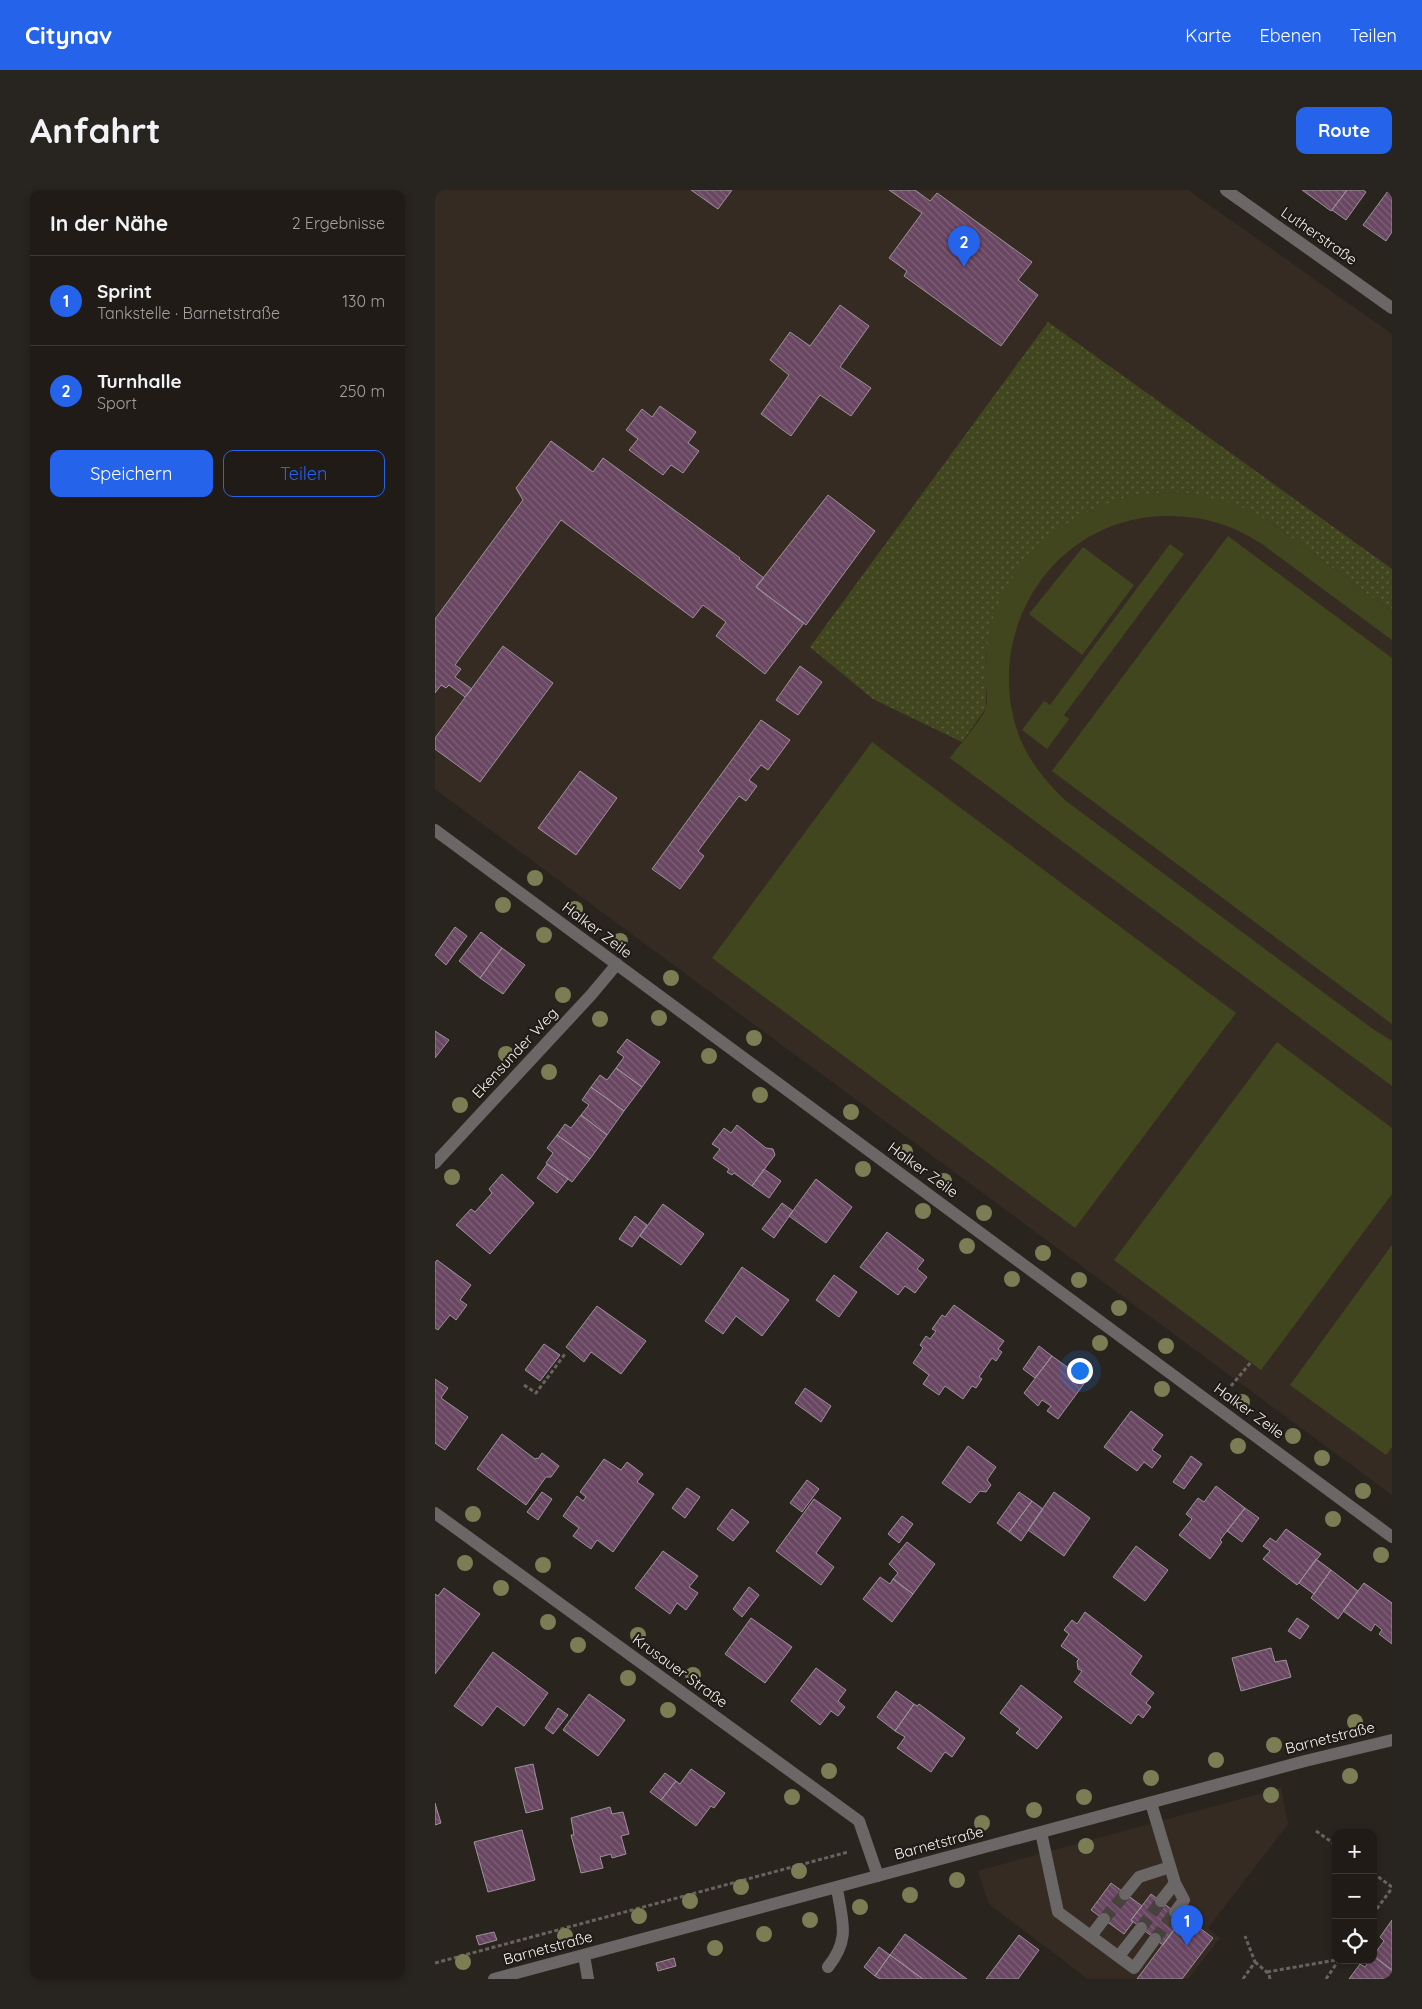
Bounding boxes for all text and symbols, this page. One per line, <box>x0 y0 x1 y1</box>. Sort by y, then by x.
text: Citynav <box>25 20 112 50</box>
text: Karte <box>1185 24 1231 47</box>
text: Ebenen <box>1259 24 1322 47</box>
text: Teilen <box>1350 24 1397 47</box>
button: Route <box>1296 107 1392 154</box>
text: Anfahrt <box>30 108 161 152</box>
street label: Lutherstraße <box>1277 202 1361 269</box>
text: In der Nähe <box>50 210 168 236</box>
text: 2 Ergebnisse <box>292 213 385 233</box>
pin: 2 <box>948 226 980 267</box>
text: Sprint <box>97 279 152 303</box>
text: 1 <box>63 291 69 311</box>
text: 130 m <box>342 291 385 311</box>
text: Tankstelle · Barnetstraße <box>97 303 280 323</box>
text: Turnhalle <box>97 369 182 393</box>
text: 2 <box>61 381 71 401</box>
text: 250 m <box>339 381 385 401</box>
text: Sport <box>97 393 137 413</box>
button: Speichern <box>50 450 213 497</box>
button: Teilen <box>223 450 385 497</box>
street label: Halker Zeile <box>559 897 636 962</box>
street label: Ekensunder Weg <box>468 1003 562 1102</box>
street label: Halker Zeile <box>884 1138 962 1202</box>
your location <box>1067 1358 1093 1384</box>
street label: Halker Zeile <box>1210 1379 1288 1443</box>
street label: Krusauer Straße <box>629 1630 732 1712</box>
street label: Barnetstraße <box>1283 1717 1377 1758</box>
street label: Barnetstraße <box>892 1821 986 1864</box>
map controls <box>1332 1829 1377 1964</box>
button: + <box>1332 1829 1377 1874</box>
button: − <box>1332 1874 1377 1919</box>
pin: 1 <box>1171 1905 1203 1946</box>
button: locate <box>1332 1919 1377 1964</box>
street label: Barnetstraße <box>501 1926 595 1969</box>

